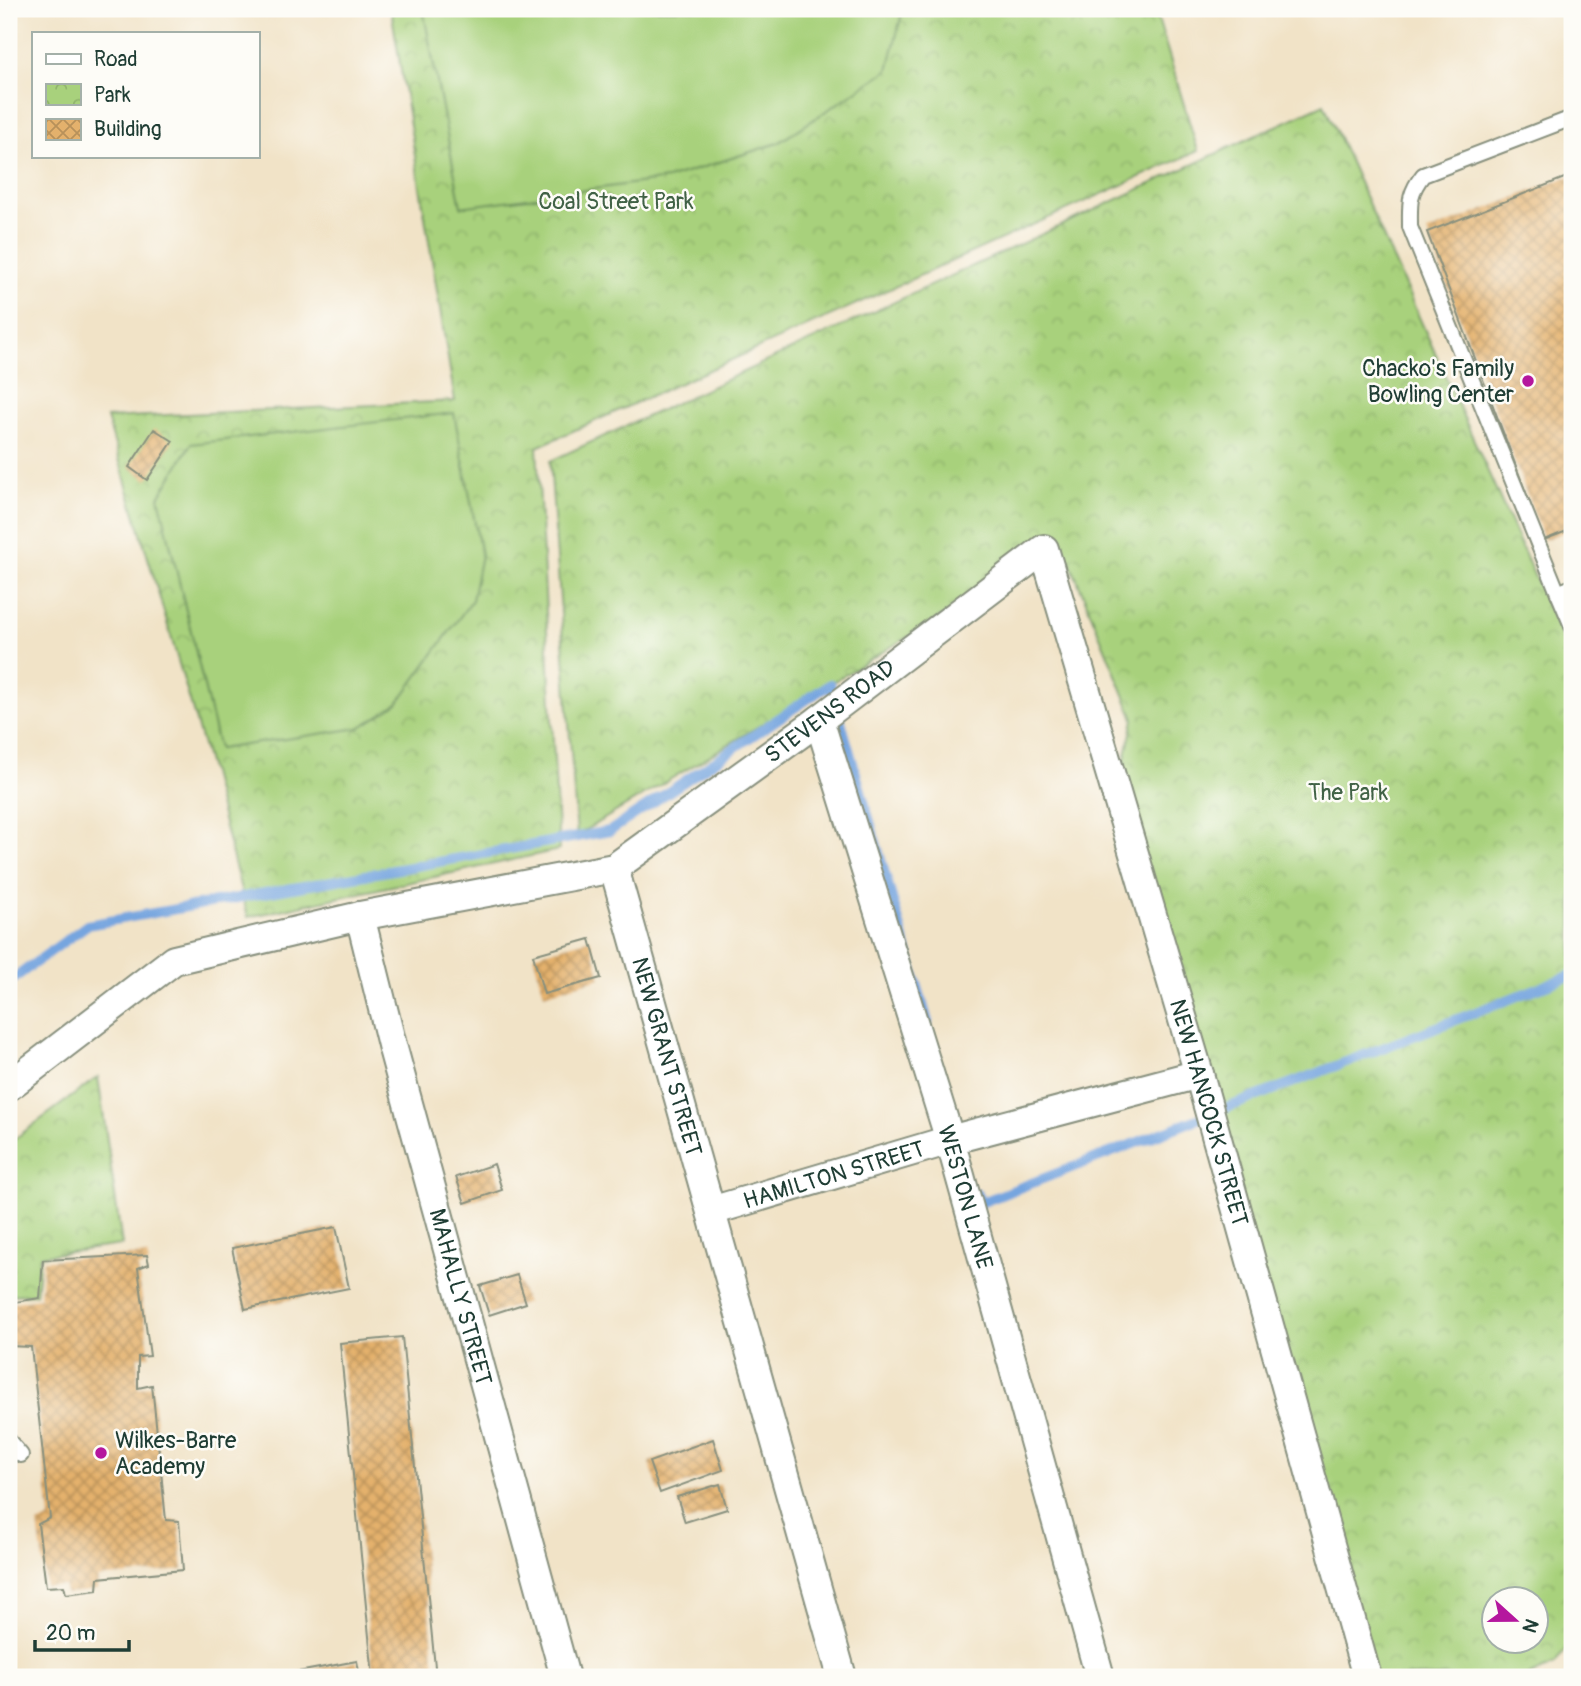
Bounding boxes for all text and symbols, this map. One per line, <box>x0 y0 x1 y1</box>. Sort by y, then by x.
legend <box>32 32 259 158</box>
text: Road <box>94 46 138 73</box>
text: Park <box>94 82 131 109</box>
text: Building <box>94 116 161 143</box>
park label: Coal Street Park <box>538 187 694 216</box>
place label: Chacko's Family Bowling Center <box>1362 354 1514 409</box>
marker: Chacko's Family Bowling Center <box>1520 373 1536 389</box>
street label: STEVENS ROAD <box>759 653 901 770</box>
park label: The Park <box>1308 778 1388 807</box>
street label: NEW GRANT STREET <box>625 954 709 1160</box>
street label: NEW HANCOCK STREET <box>1163 996 1255 1230</box>
street label: WESTON LANE <box>931 1121 999 1272</box>
street label: HAMILTON STREET <box>740 1134 928 1216</box>
street label: MAHALLY STREET <box>422 1206 498 1389</box>
place label: Wilkes-Barre Academy <box>115 1426 237 1481</box>
marker: Wilkes-Barre Academy <box>93 1445 109 1461</box>
north arrow <box>1480 1584 1550 1654</box>
scale bar <box>35 1609 130 1653</box>
text: N <box>1516 1615 1543 1636</box>
text: 20 m <box>46 1620 95 1647</box>

